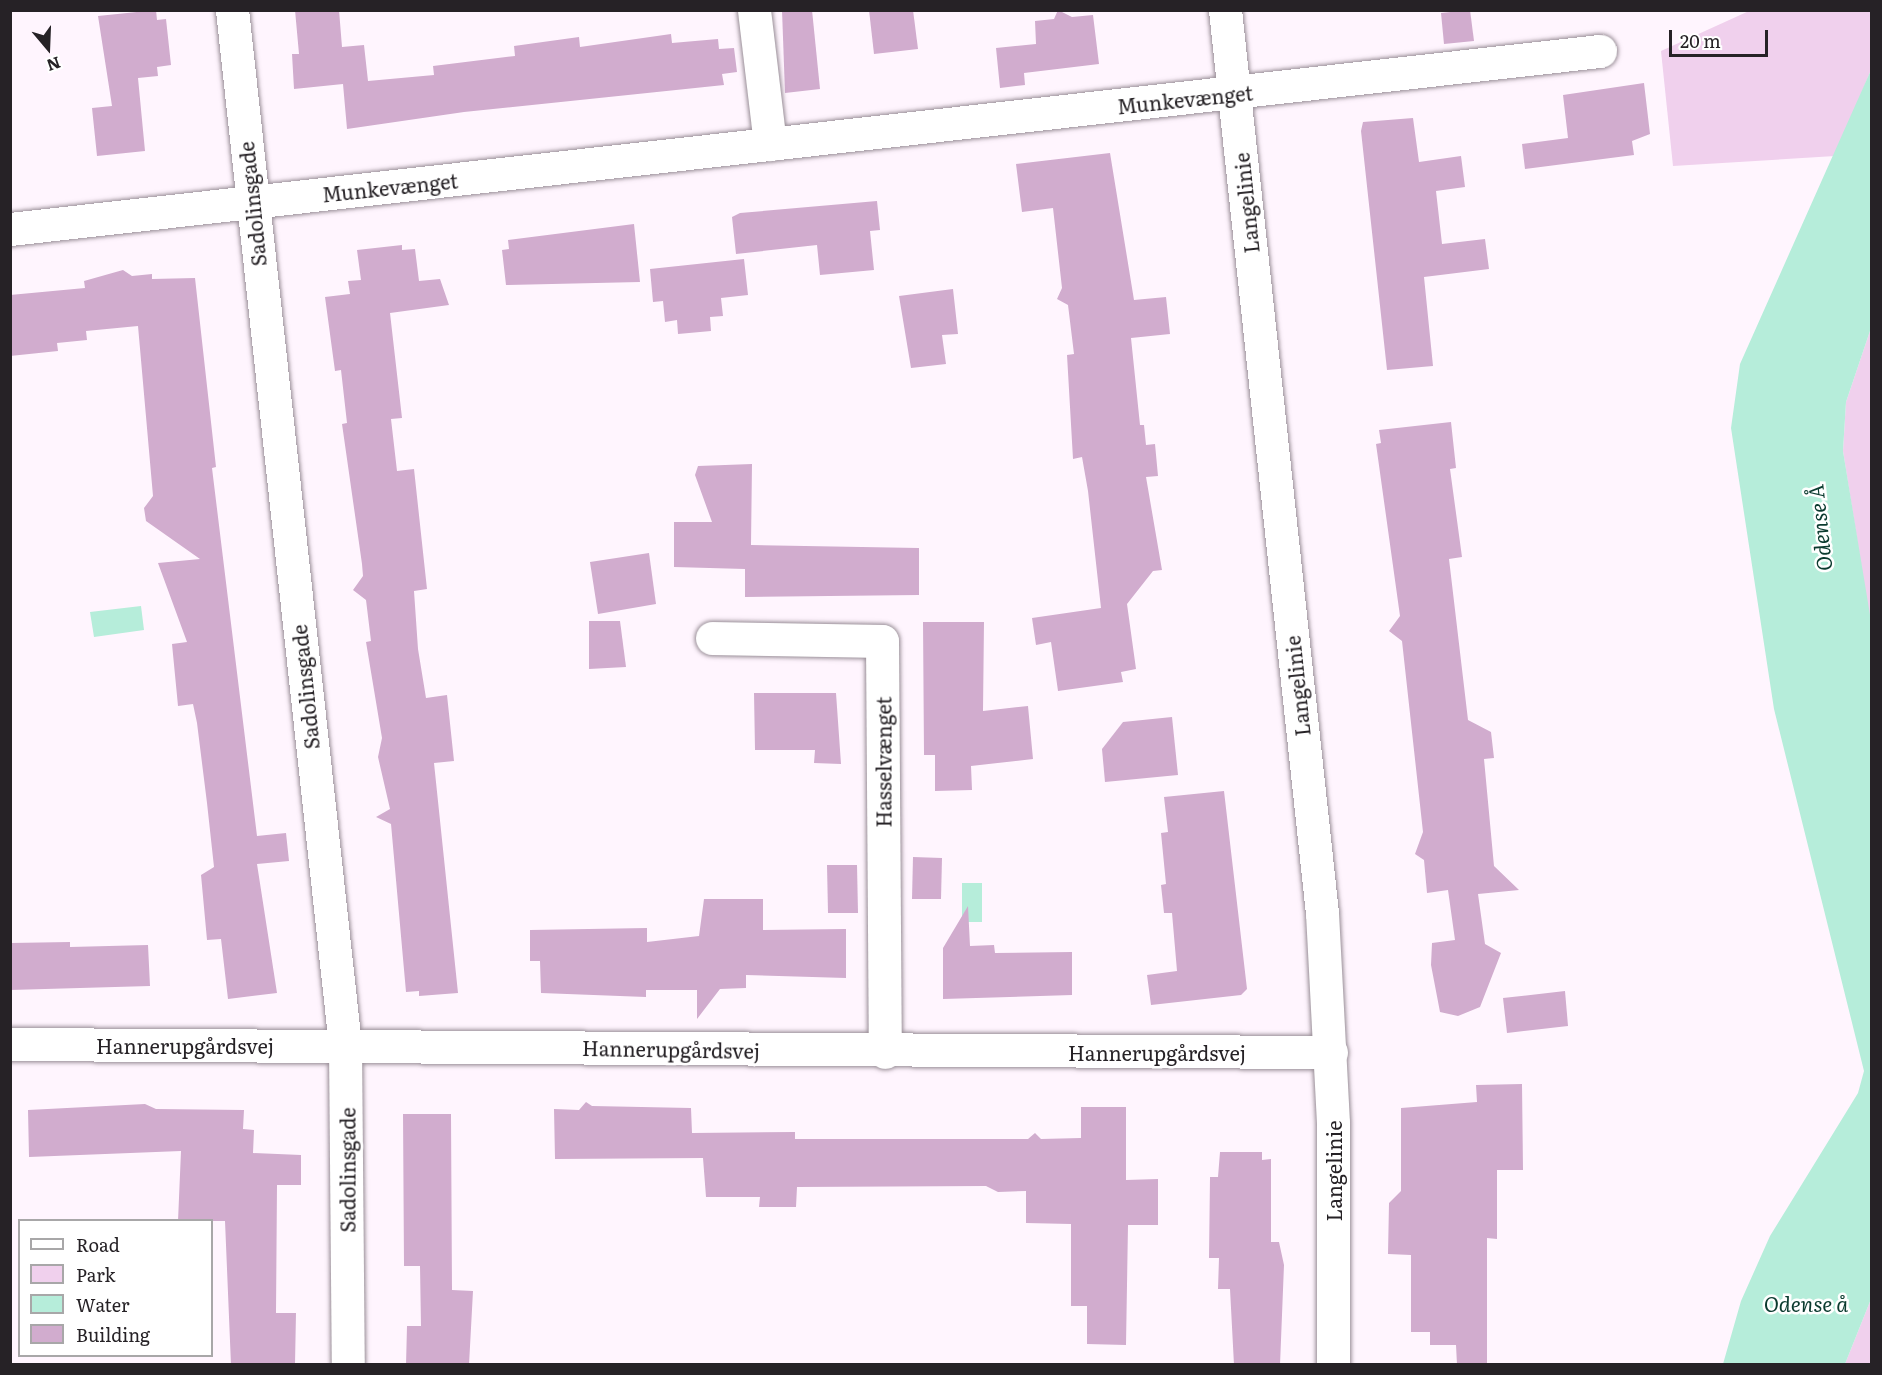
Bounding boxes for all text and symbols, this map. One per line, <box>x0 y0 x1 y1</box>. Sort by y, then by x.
north arrow <box>18 18 78 78</box>
scale bar <box>1672 18 1771 56</box>
text: 20 m <box>1680 27 1721 54</box>
text: N <box>44 51 64 79</box>
street label: Munkevænget <box>1116 80 1254 118</box>
street label: Sadolinsgade <box>234 140 270 268</box>
street label: Langelinie <box>1229 152 1263 254</box>
street label: Munkevænget <box>321 168 459 206</box>
water label: Odense Å <box>1802 483 1836 573</box>
street label: Sadolinsgade <box>287 623 323 751</box>
street label: Langelinie <box>1280 635 1314 737</box>
street label: Hasselvænget <box>871 696 895 828</box>
street label: Hannerupgårdsvej <box>96 1033 274 1057</box>
street label: Hannerupgårdsvej <box>582 1035 760 1063</box>
street label: Hannerupgårdsvej <box>1068 1040 1246 1064</box>
street label: Sadolinsgade <box>335 1107 359 1233</box>
street label: Langelinie <box>1321 1120 1345 1222</box>
legend <box>18 1219 213 1357</box>
text: Road <box>76 1231 120 1258</box>
text: Park <box>76 1261 115 1288</box>
water label: Odense å <box>1764 1290 1848 1316</box>
text: Water <box>76 1291 129 1318</box>
text: Building <box>76 1321 150 1348</box>

